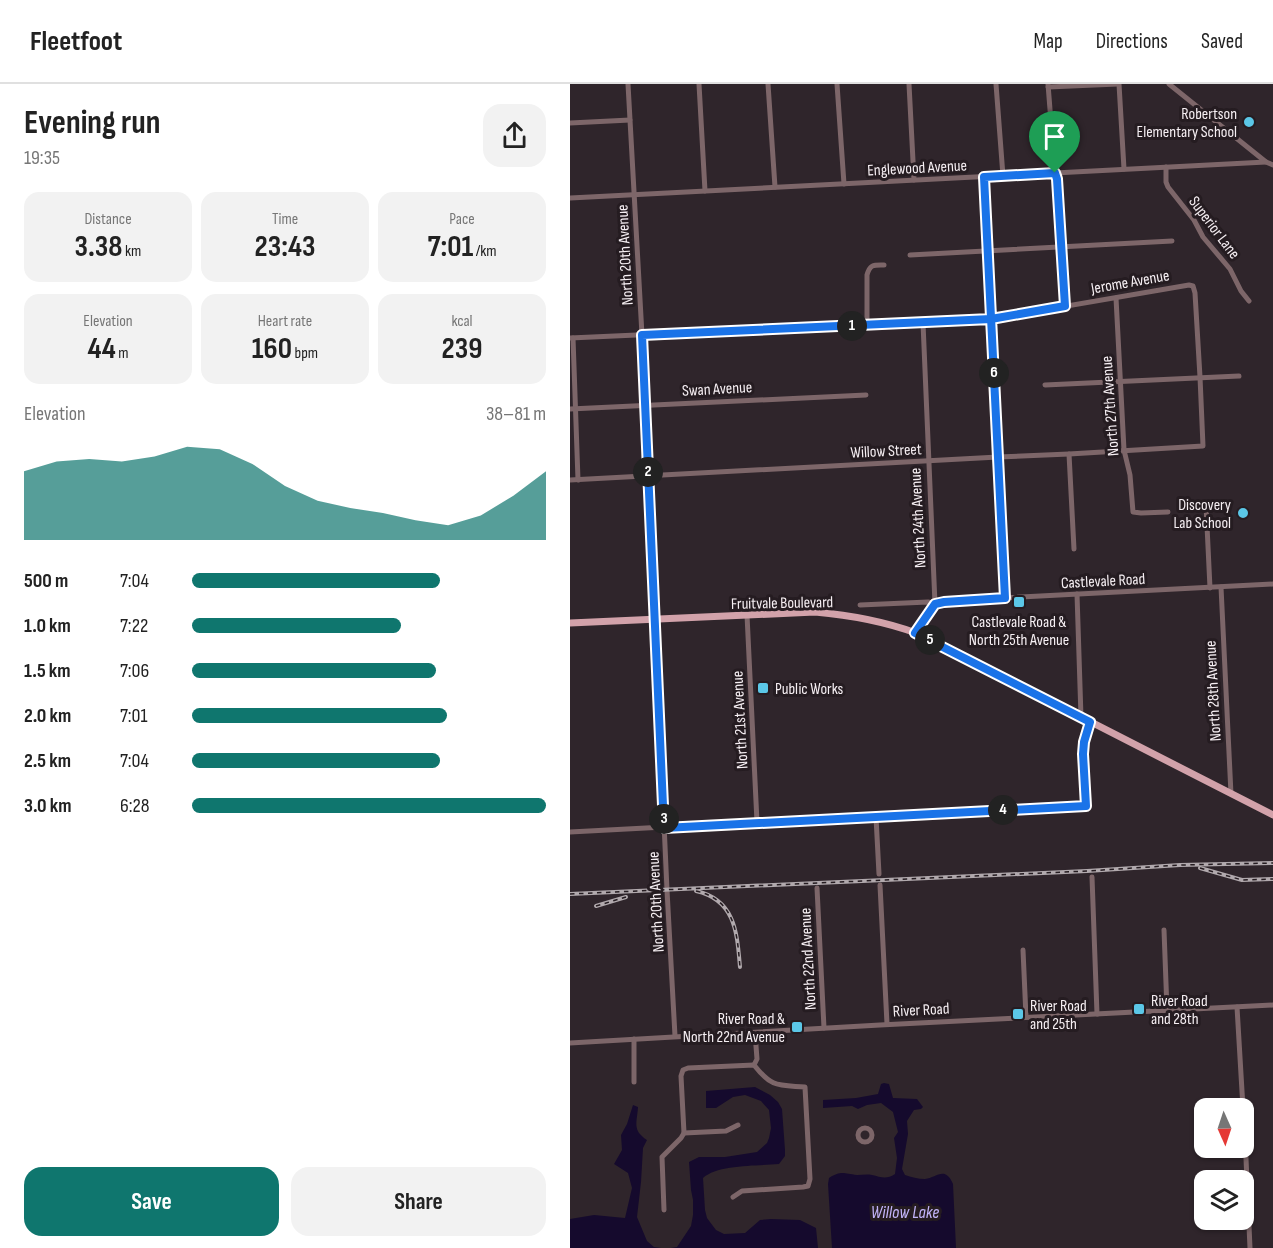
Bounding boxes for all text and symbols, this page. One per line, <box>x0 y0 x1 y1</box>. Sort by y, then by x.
text: Fleetfoot <box>30 25 122 58</box>
text: Map <box>1033 29 1063 54</box>
text: Directions <box>1096 29 1168 54</box>
text: Saved <box>1201 29 1243 54</box>
text: Evening run <box>24 103 160 143</box>
button: share <box>483 104 546 167</box>
place label: Robertson Elementary School <box>1137 105 1237 142</box>
pin <box>1029 111 1080 173</box>
marker: Robertson Elementary School <box>1242 115 1256 129</box>
icon: arrive <box>1038 120 1071 153</box>
text: 19:35 <box>24 146 60 170</box>
street label: Englewood Avenue <box>867 156 967 181</box>
street label: Superior Lane <box>1184 193 1243 263</box>
street label: North 20th Avenue <box>613 204 638 306</box>
text: Distance <box>84 210 132 229</box>
text: Time <box>272 210 298 229</box>
text: Pace <box>449 210 475 229</box>
text: 3.38 <box>75 229 122 265</box>
text: 23:43 <box>255 229 315 265</box>
text: 7:01 <box>427 229 473 265</box>
text: km <box>122 242 141 261</box>
text: /km <box>473 242 497 261</box>
street label: Jerome Avenue <box>1089 266 1171 299</box>
pin: 1 <box>837 311 867 341</box>
text: Elevation <box>83 312 133 331</box>
text: Heart rate <box>258 312 312 331</box>
text: kcal <box>451 312 473 331</box>
text: 1 <box>849 316 855 335</box>
text: 44 <box>88 331 116 367</box>
text: 160 <box>252 331 292 367</box>
text: 239 <box>442 331 482 367</box>
text: m <box>116 344 128 363</box>
text: bpm <box>292 344 318 363</box>
street label: North 27th Avenue <box>1098 355 1123 457</box>
pin: 6 <box>979 358 1009 388</box>
text: 6 <box>990 363 998 382</box>
street label: Swan Avenue <box>681 378 753 401</box>
text: Elevation <box>24 402 86 426</box>
text: 38–81 m <box>486 402 546 426</box>
street label: Willow Street <box>850 440 922 463</box>
pin: 2 <box>633 457 663 487</box>
text: 2 <box>644 462 652 481</box>
street label: North 24th Avenue <box>906 467 931 569</box>
place label: Discovery Lab School <box>1173 496 1231 533</box>
marker: Discovery Lab School <box>1236 506 1250 520</box>
text: 500 m <box>24 569 68 593</box>
text: 7:04 <box>120 569 149 593</box>
street label: Castlevale Road <box>1060 570 1146 593</box>
street label: Fruitvale Boulevard <box>731 593 833 614</box>
marker: Castlevale Road & North 25th Avenue <box>1012 595 1026 609</box>
place label: Castlevale Road & North 25th Avenue <box>969 613 1069 650</box>
text: 1.0 km <box>24 614 71 638</box>
text: 7:22 <box>120 614 148 638</box>
pin: 5 <box>915 625 945 655</box>
text: 5 <box>926 630 934 649</box>
street label: North 28th Avenue <box>1201 640 1226 742</box>
text: 1.5 km <box>24 659 70 683</box>
text: 7:06 <box>120 659 149 683</box>
street label: North 21st Avenue <box>728 670 753 770</box>
place label: Public Works <box>775 680 844 699</box>
marker: Public Works <box>756 681 770 695</box>
text: 2.0 km <box>24 704 71 728</box>
text: 7:01 <box>120 704 148 728</box>
text: 2.5 km <box>24 749 71 773</box>
text: 7:04 <box>120 749 149 773</box>
text: 3.0 km <box>24 794 71 818</box>
text: 6:28 <box>120 794 150 818</box>
pin: 4 <box>988 795 1018 825</box>
text: 4 <box>999 800 1007 819</box>
pin: 3 <box>649 804 679 834</box>
text: 3 <box>660 809 668 828</box>
street label: North 20th Avenue <box>644 851 669 953</box>
street label: North 22nd Avenue <box>796 907 821 1010</box>
place label: River Road and 28th <box>1151 992 1208 1029</box>
place label: River Road and 25th <box>1030 997 1087 1034</box>
street label: River Road <box>892 1000 950 1021</box>
marker: River Road and 28th <box>1132 1002 1146 1016</box>
marker: River Road and 25th <box>1011 1007 1025 1021</box>
place label: River Road & North 22nd Avenue <box>683 1010 785 1047</box>
marker: River Road & North 22nd Avenue <box>790 1020 804 1034</box>
north arrow <box>1194 1098 1254 1158</box>
map controls <box>1194 1098 1254 1230</box>
button: Save <box>24 1167 279 1236</box>
button: Share <box>291 1167 546 1236</box>
button: layers <box>1194 1170 1254 1230</box>
water label: Willow Lake <box>871 1202 939 1223</box>

